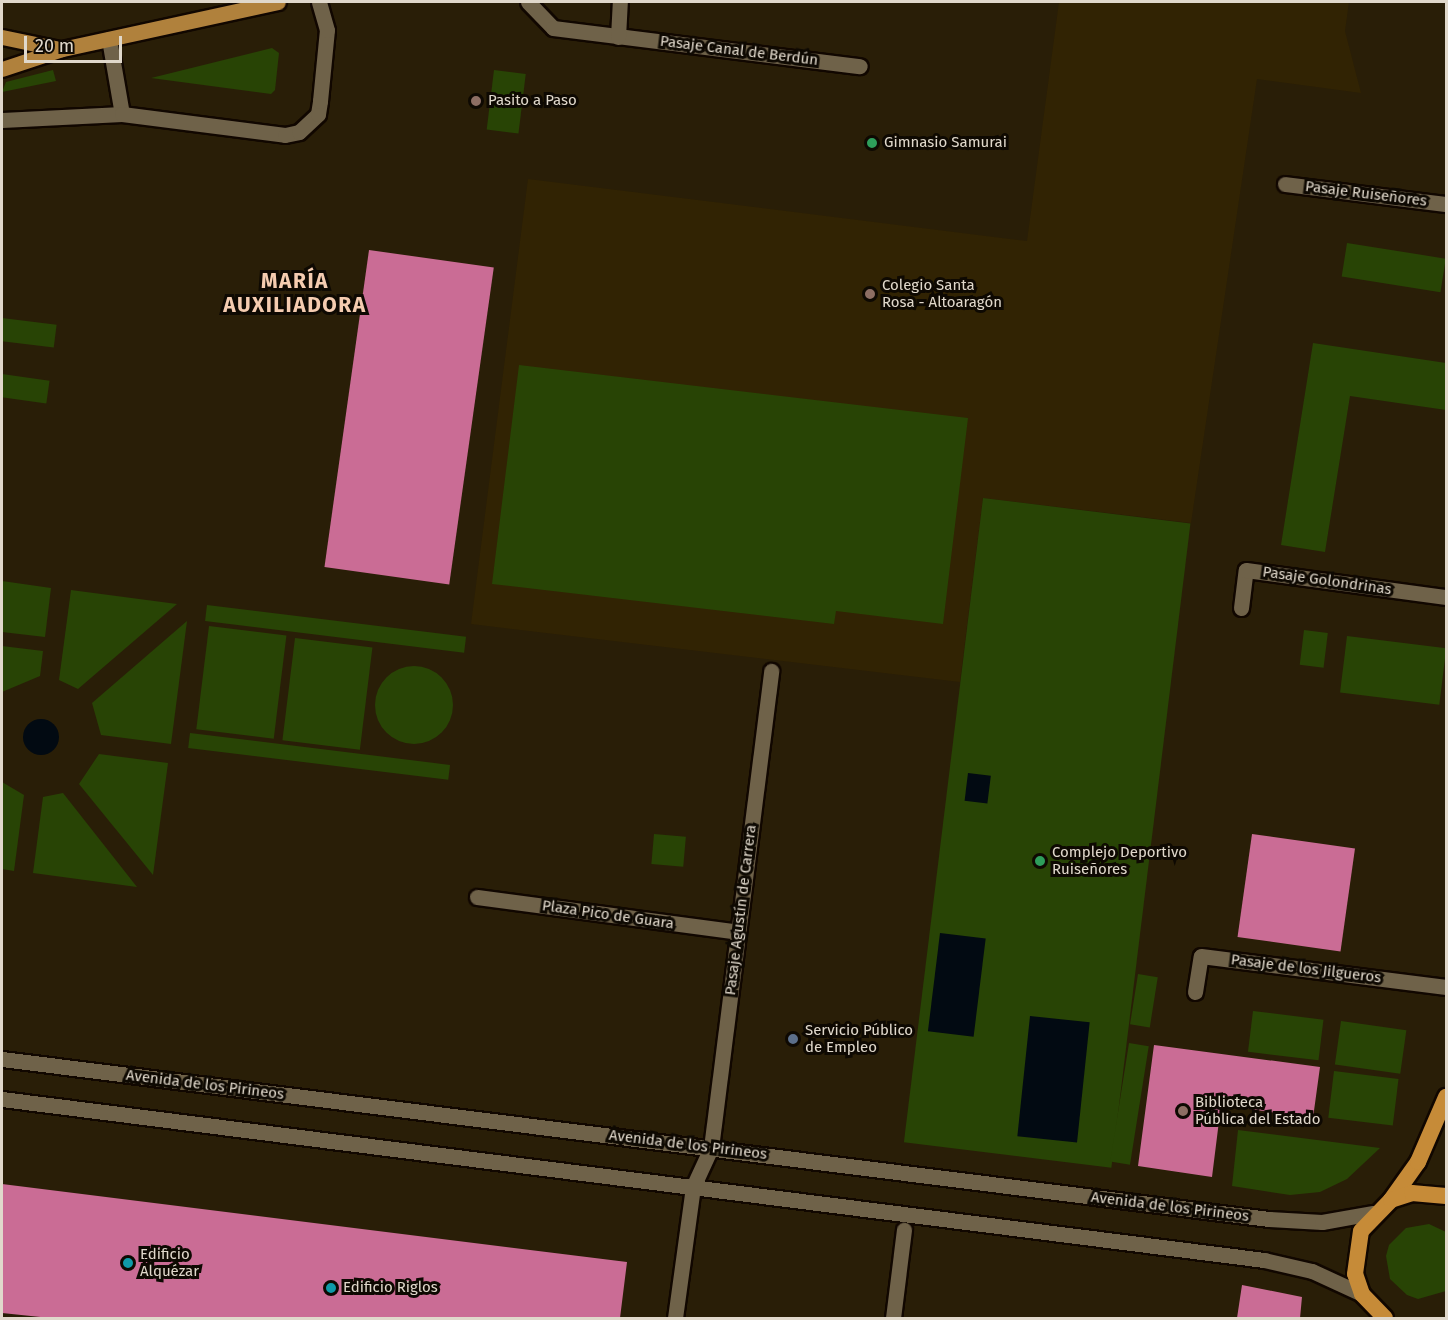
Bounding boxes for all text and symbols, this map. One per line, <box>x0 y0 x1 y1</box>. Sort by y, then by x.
scale bar <box>27 24 124 62</box>
street label: Pasaje Canal de Berdún <box>659 32 819 70</box>
text: 20 m <box>35 35 74 57</box>
place label: Pasito a Paso <box>488 92 577 110</box>
marker: Pasito a Paso <box>469 94 483 108</box>
place label: Gimnasio Samurai <box>884 134 1007 152</box>
marker: Gimnasio Samurai <box>865 136 879 150</box>
street label: Pasaje Ruiseñores <box>1304 178 1428 210</box>
district label: MARÍA AUXILIADORA <box>223 268 367 318</box>
place label: Colegio Santa Rosa - Altoaragón <box>882 276 1002 311</box>
marker: Colegio Santa Rosa - Altoaragón <box>863 287 877 301</box>
street label: Pasaje Golondrinas <box>1261 563 1393 599</box>
street label: Pasaje Agustín de Carrera <box>722 824 760 996</box>
place label: Complejo Deportivo Ruiseñores <box>1052 843 1187 878</box>
marker: Complejo Deportivo Ruiseñores <box>1033 854 1047 868</box>
street label: Plaza Pico de Guara <box>541 897 675 933</box>
street label: Pasaje de los Jilgueros <box>1230 951 1382 987</box>
place label: Servicio Público de Empleo <box>805 1021 913 1056</box>
marker: Servicio Público de Empleo <box>786 1032 800 1046</box>
street label: Avenida de los Pirineos <box>125 1066 285 1104</box>
place label: Biblioteca Pública del Estado <box>1195 1093 1320 1128</box>
marker: Biblioteca Pública del Estado <box>1176 1104 1190 1118</box>
street label: Avenida de los Pirineos <box>608 1126 768 1164</box>
street label: Avenida de los Pirineos <box>1090 1188 1250 1226</box>
place label: Edificio Alquézar <box>140 1245 199 1280</box>
marker: Edificio Alquézar <box>121 1256 135 1270</box>
place label: Edificio Riglos <box>343 1279 438 1297</box>
marker: Edificio Riglos <box>324 1281 338 1295</box>

